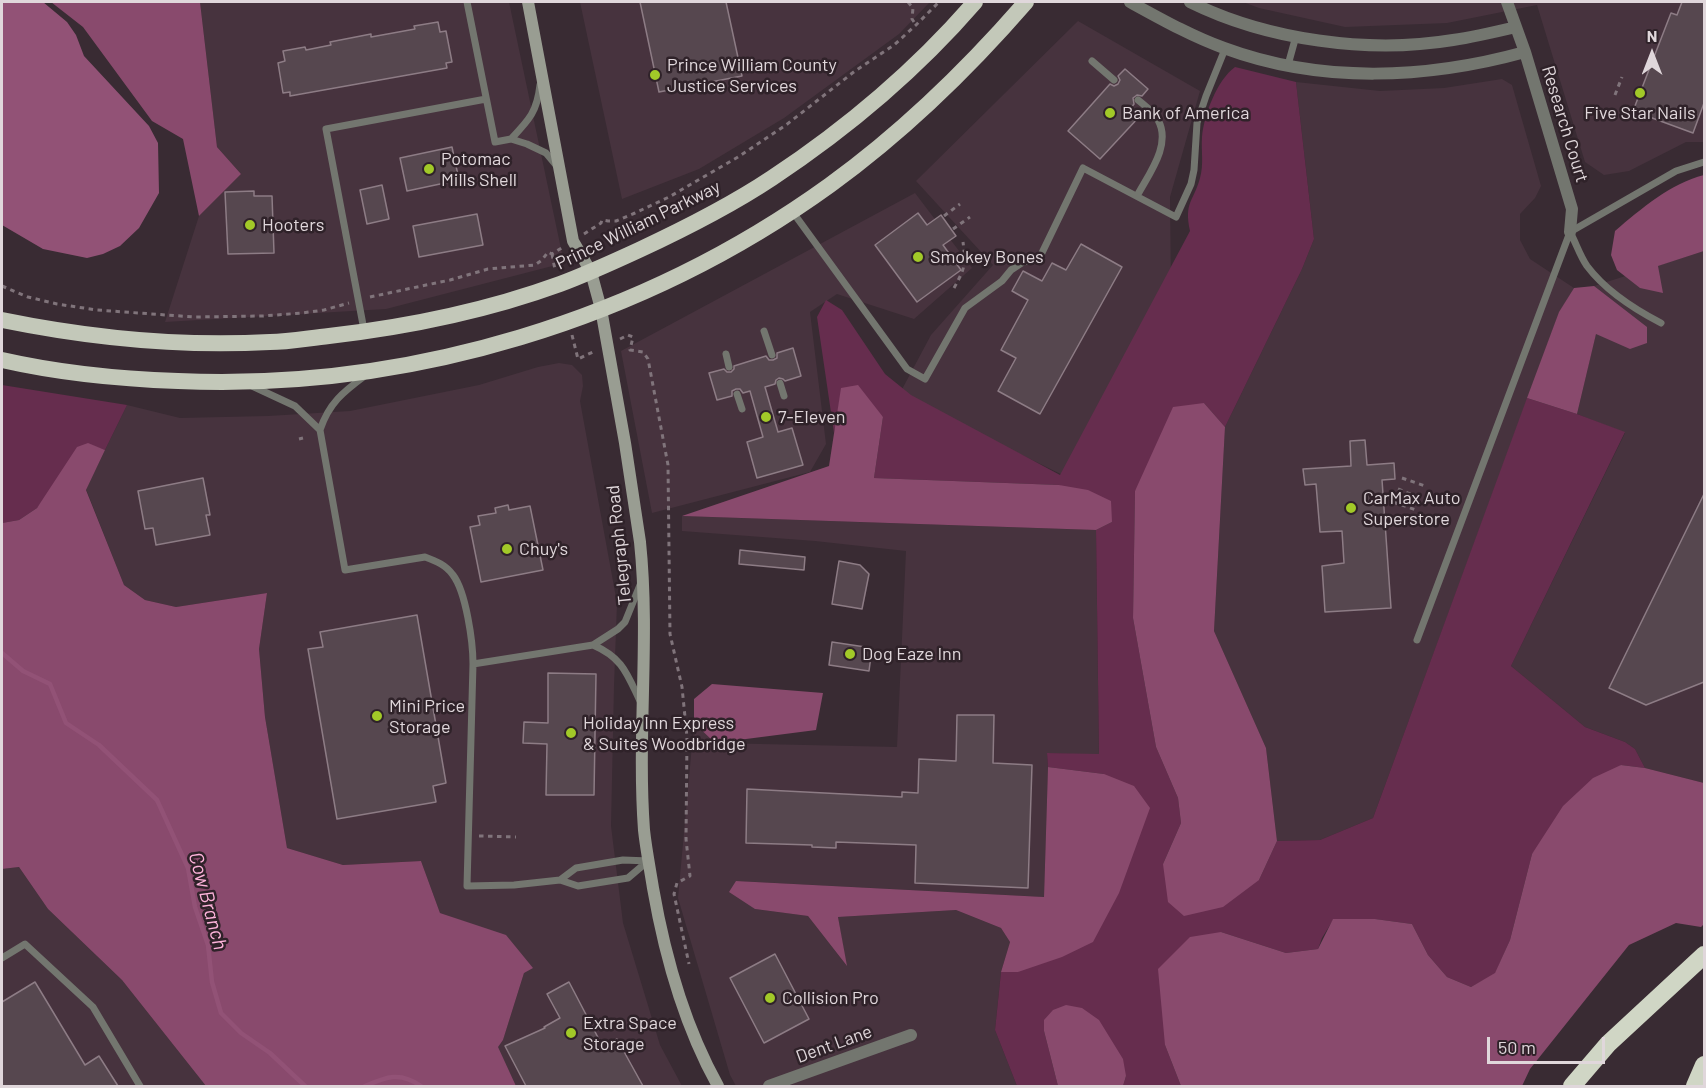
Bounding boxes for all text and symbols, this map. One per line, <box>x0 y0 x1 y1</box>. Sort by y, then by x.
north arrow <box>1622 24 1682 84</box>
text: N <box>1647 26 1657 45</box>
place label: Prince William County Justice Services <box>667 54 837 97</box>
street label: Research Court <box>1537 63 1593 185</box>
marker: Prince William County Justice Services <box>648 68 662 82</box>
marker: Five Star Nails <box>1633 86 1647 100</box>
place label: Bank of America <box>1122 102 1249 124</box>
place label: Five Star Nails <box>1584 102 1696 124</box>
marker: Bank of America <box>1103 106 1117 120</box>
place label: Potomac Mills Shell <box>441 148 517 190</box>
marker: Potomac Mills Shell <box>422 162 436 176</box>
street label: Prince William Parkway <box>552 176 724 274</box>
place label: Hooters <box>262 214 324 236</box>
marker: Hooters <box>243 218 257 232</box>
place label: Smokey Bones <box>930 246 1044 268</box>
marker: Smokey Bones <box>911 250 925 264</box>
place label: 7-Eleven <box>778 406 846 428</box>
marker: 7-Eleven <box>759 410 773 424</box>
street label: Telegraph Road <box>602 484 636 606</box>
place label: CarMax Auto Superstore <box>1363 487 1460 530</box>
marker: CarMax Auto Superstore <box>1344 501 1358 515</box>
place label: Chuy's <box>519 538 568 560</box>
marker: Chuy's <box>500 542 514 556</box>
place label: Dog Eaze Inn <box>862 643 962 665</box>
marker: Dog Eaze Inn <box>843 647 857 661</box>
place label: Mini Price Storage <box>389 695 465 738</box>
marker: Mini Price Storage <box>370 709 384 723</box>
place label: Holiday Inn Express & Suites Woodbridge <box>583 712 746 754</box>
marker: Holiday Inn Express & Suites Woodbridge <box>564 726 578 740</box>
water label: Cow Branch <box>183 849 233 953</box>
place label: Collision Pro <box>782 987 879 1009</box>
marker: Collision Pro <box>763 991 777 1005</box>
place label: Extra Space Storage <box>583 1012 677 1054</box>
street label: Dent Lane <box>793 1020 875 1068</box>
scale bar <box>1490 1025 1608 1063</box>
marker: Extra Space Storage <box>564 1026 578 1040</box>
text: 50 m <box>1498 1036 1536 1058</box>

